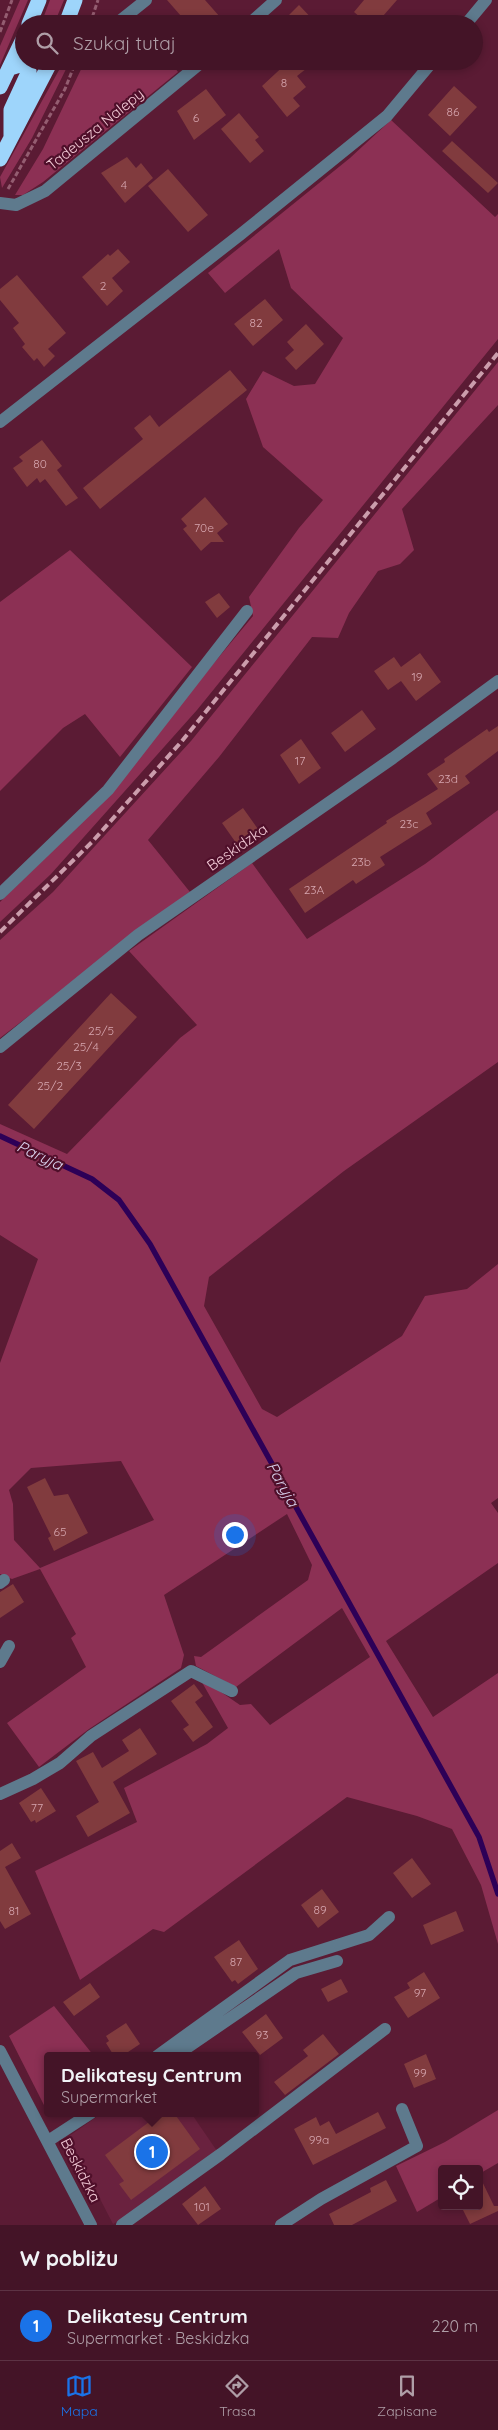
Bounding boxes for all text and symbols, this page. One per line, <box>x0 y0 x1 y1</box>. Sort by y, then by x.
search box <box>15 15 483 70</box>
icon: search <box>33 29 61 57</box>
text: Szukaj tutaj <box>73 31 176 55</box>
house number: 8 <box>281 75 287 90</box>
street label: Tadeusza Nalepy <box>43 84 147 174</box>
house number: 86 <box>447 104 460 119</box>
house number: 6 <box>193 110 200 125</box>
house number: 4 <box>121 177 127 192</box>
house number: 2 <box>100 278 107 293</box>
house number: 82 <box>249 315 263 330</box>
house number: 80 <box>33 456 47 471</box>
house number: 70e <box>194 520 214 535</box>
house number: 19 <box>411 669 423 684</box>
house number: 17 <box>295 753 305 768</box>
house number: 23d <box>438 771 458 786</box>
house number: 23c <box>399 816 419 831</box>
street label: Beskidzka <box>203 819 271 875</box>
house number: 23b <box>351 854 371 869</box>
house number: 23A <box>304 882 325 897</box>
house number: 25/5 <box>88 1023 114 1038</box>
house number: 25/4 <box>73 1039 99 1054</box>
house number: 25/3 <box>56 1058 82 1073</box>
house number: 25/2 <box>37 1078 63 1093</box>
water label: Paryja <box>14 1136 67 1175</box>
water label: Paryja <box>263 1458 304 1511</box>
your location <box>222 1522 248 1548</box>
house number: 65 <box>54 1524 67 1539</box>
house number: 77 <box>31 1800 43 1815</box>
house number: 89 <box>313 1902 327 1917</box>
house number: 81 <box>9 1903 19 1918</box>
house number: 87 <box>230 1954 242 1969</box>
house number: 97 <box>414 1985 426 2000</box>
house number: 93 <box>256 2027 268 2042</box>
popup <box>44 2052 259 2117</box>
text: Delikatesy Centrum <box>61 2063 242 2087</box>
house number: 99 <box>413 2065 427 2080</box>
text: Supermarket <box>61 2087 157 2107</box>
house number: 99a <box>309 2132 329 2147</box>
pin: 1 <box>136 2133 168 2171</box>
street label: Beskidzka <box>57 2135 105 2205</box>
map controls <box>438 2165 483 2210</box>
button: locate <box>438 2165 483 2210</box>
house number: 101 <box>194 2199 210 2214</box>
text: W pobliżu <box>20 2245 118 2271</box>
text: Delikatesy Centrum <box>67 2304 248 2328</box>
text: 1 <box>33 2316 39 2336</box>
text: 220 m <box>432 2316 478 2336</box>
text: Supermarket · Beskidzka <box>67 2328 249 2348</box>
tab: Mapa <box>61 2372 98 2420</box>
tab: Trasa <box>219 2372 256 2420</box>
tab: Zapisane <box>377 2372 437 2420</box>

